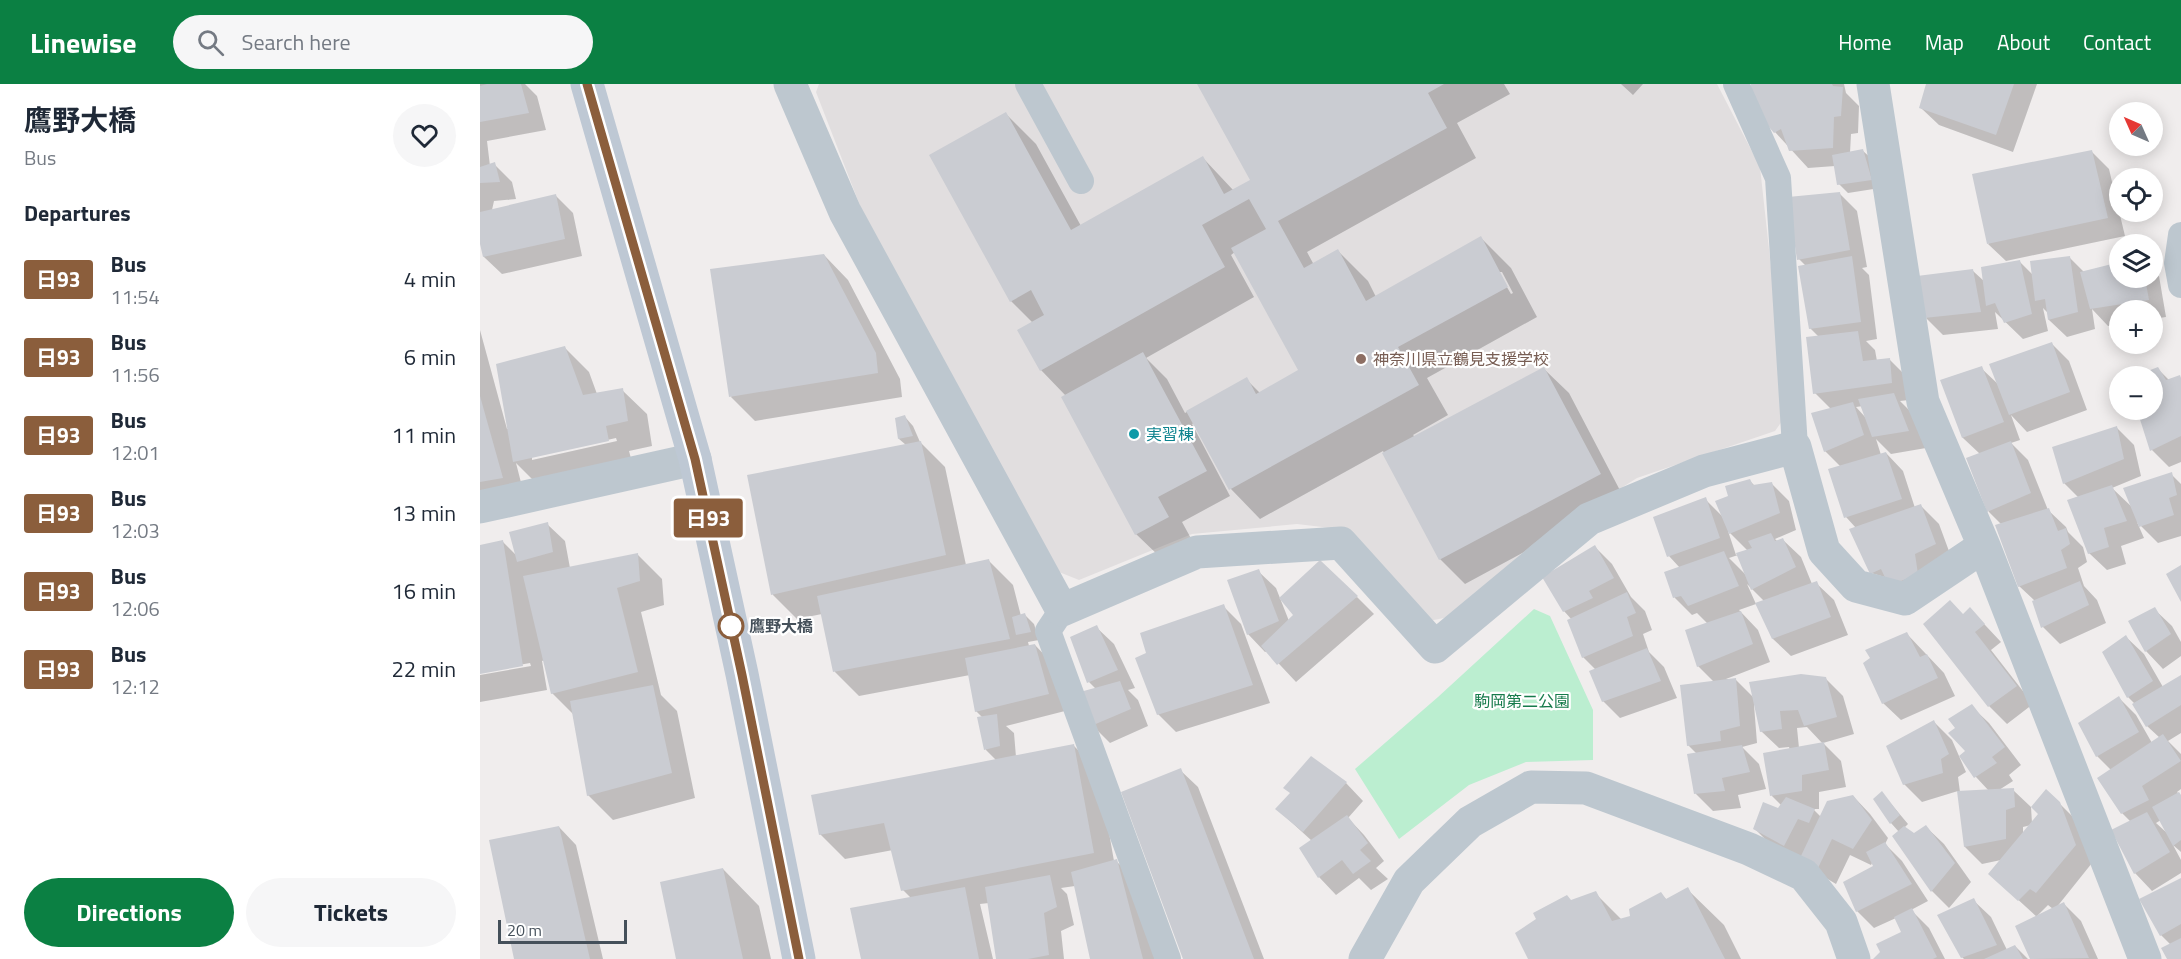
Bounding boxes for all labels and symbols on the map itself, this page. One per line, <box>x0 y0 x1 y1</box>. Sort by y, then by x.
north arrow <box>2109 102 2163 156</box>
place label: 神奈川県立鶴見支援学校 <box>1373 347 1549 371</box>
marker: 神奈川県立鶴見支援学校 <box>1354 352 1368 366</box>
place label: 実習棟 <box>1146 422 1194 446</box>
marker: 実習棟 <box>1127 427 1141 441</box>
line badge: 日93 <box>674 498 742 538</box>
marker: 鷹野大橋 <box>718 613 744 639</box>
place label: 鷹野大橋 <box>749 614 813 638</box>
park label: 駒岡第二公園 <box>1474 689 1570 713</box>
scale bar <box>498 917 627 944</box>

